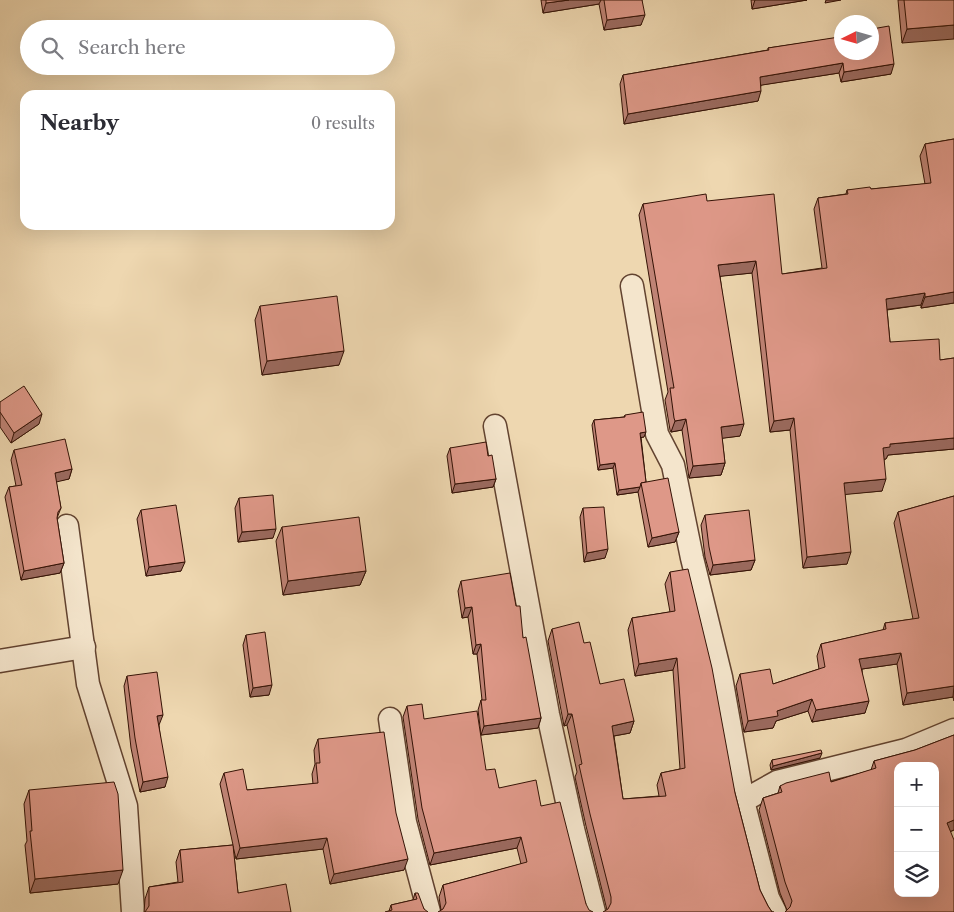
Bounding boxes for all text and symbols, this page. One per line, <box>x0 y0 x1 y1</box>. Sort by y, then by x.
north arrow <box>834 15 879 60</box>
search box <box>20 20 395 75</box>
icon: search <box>38 34 66 62</box>
text: Search here <box>78 36 186 59</box>
text: Nearby <box>40 110 119 135</box>
text: 0 results <box>311 113 375 133</box>
map controls <box>894 762 939 897</box>
button: + <box>894 762 939 807</box>
button: − <box>894 807 939 852</box>
button: layers <box>894 852 939 897</box>

